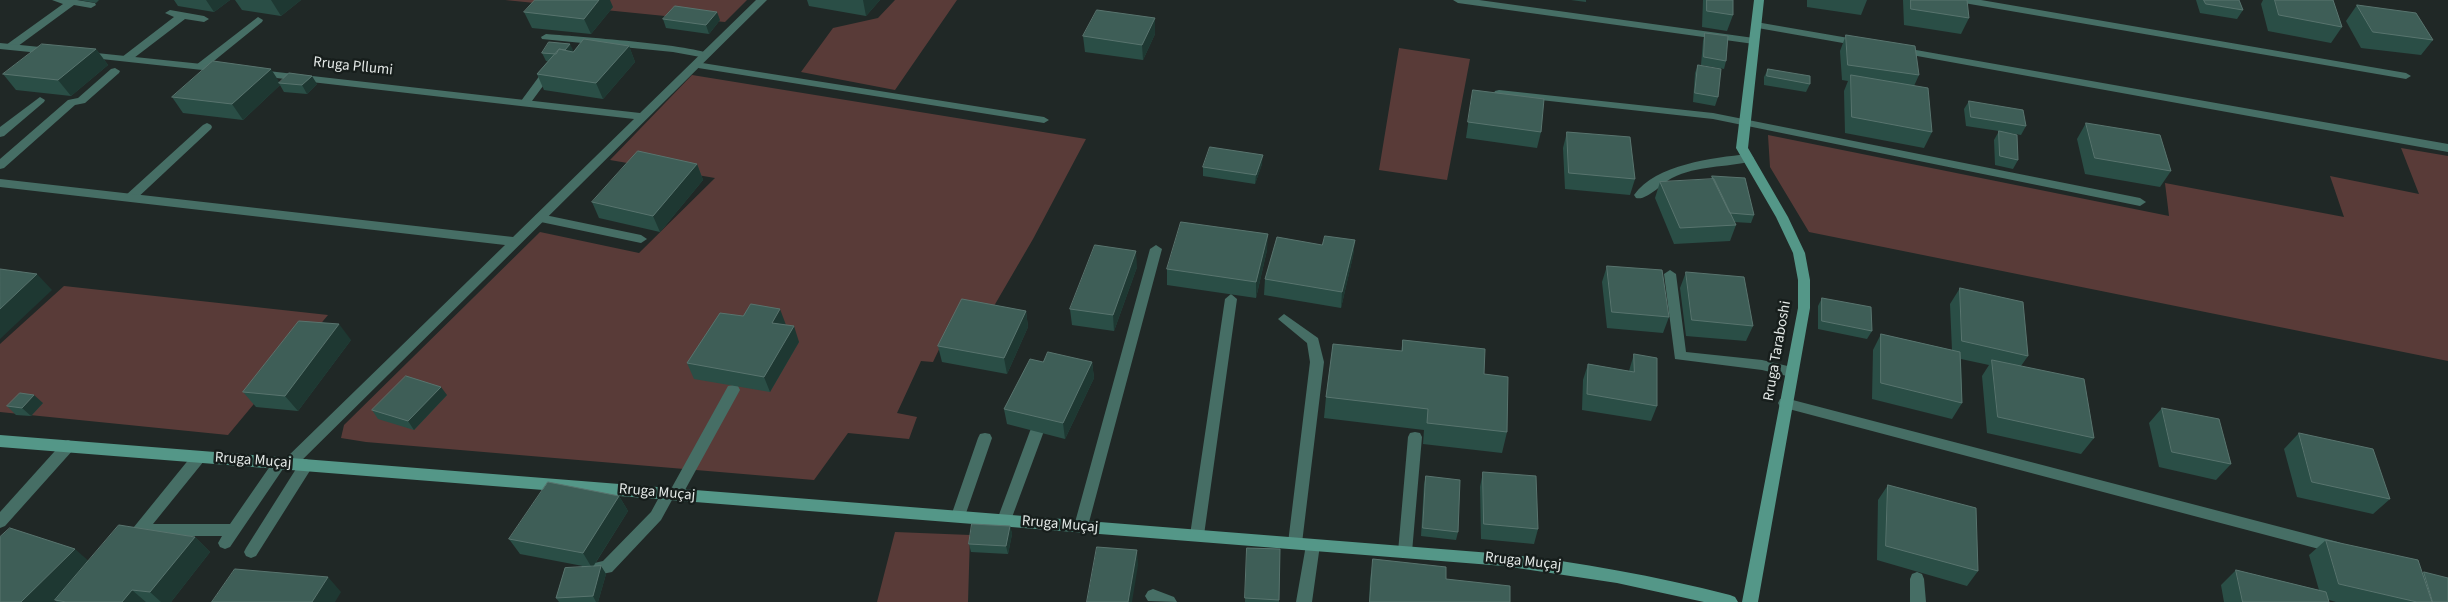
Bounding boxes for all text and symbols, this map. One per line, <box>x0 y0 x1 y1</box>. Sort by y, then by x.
street label: Rruga Pllumi <box>312 54 394 80</box>
street label: Rruga Taraboshi <box>1760 300 1796 402</box>
street label: Rruga Muçaj <box>214 449 292 473</box>
street label: Rruga Muçaj <box>618 481 696 505</box>
street label: Rruga Muçaj <box>1021 513 1099 537</box>
street label: Rruga Muçaj <box>1484 549 1562 575</box>

